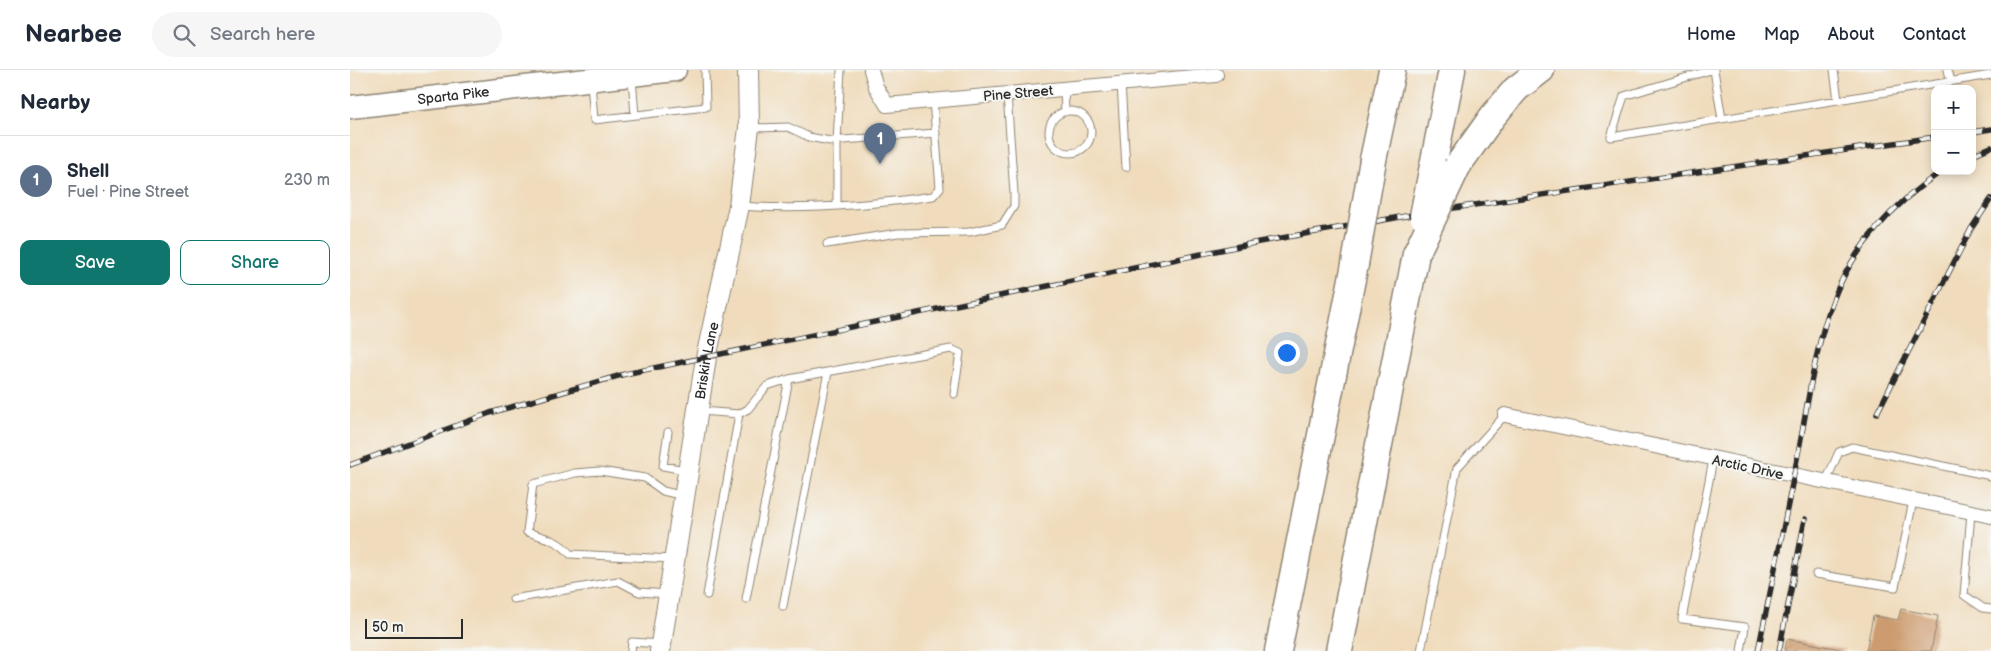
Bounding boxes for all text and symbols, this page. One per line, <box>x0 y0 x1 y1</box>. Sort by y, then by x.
search box <box>152 12 502 57</box>
text: Nearbee <box>25 20 122 49</box>
icon: search <box>170 21 198 49</box>
text: Search here <box>210 23 315 46</box>
text: Home <box>1687 24 1736 45</box>
text: Map <box>1764 24 1800 45</box>
text: About <box>1828 24 1875 45</box>
text: Contact <box>1903 24 1966 45</box>
street label: Pine Street <box>982 82 1054 105</box>
street label: Sparta Pike <box>416 83 490 108</box>
map controls <box>1931 85 1976 175</box>
button: + <box>1931 85 1976 130</box>
text: Nearby <box>20 90 90 115</box>
pin: 1 <box>864 123 896 164</box>
button: − <box>1931 130 1976 175</box>
text: Shell <box>67 160 109 183</box>
text: 1 <box>33 171 39 190</box>
text: 230 m <box>284 171 330 190</box>
text: Fuel · Pine Street <box>67 183 189 202</box>
button: Save <box>20 240 170 285</box>
button: Share <box>180 240 330 285</box>
street label: Briskin Lane <box>692 320 723 401</box>
your location <box>1274 340 1300 366</box>
street label: Arctic Drive <box>1711 452 1785 483</box>
scale bar <box>365 616 462 639</box>
text: 50 m <box>372 619 404 636</box>

